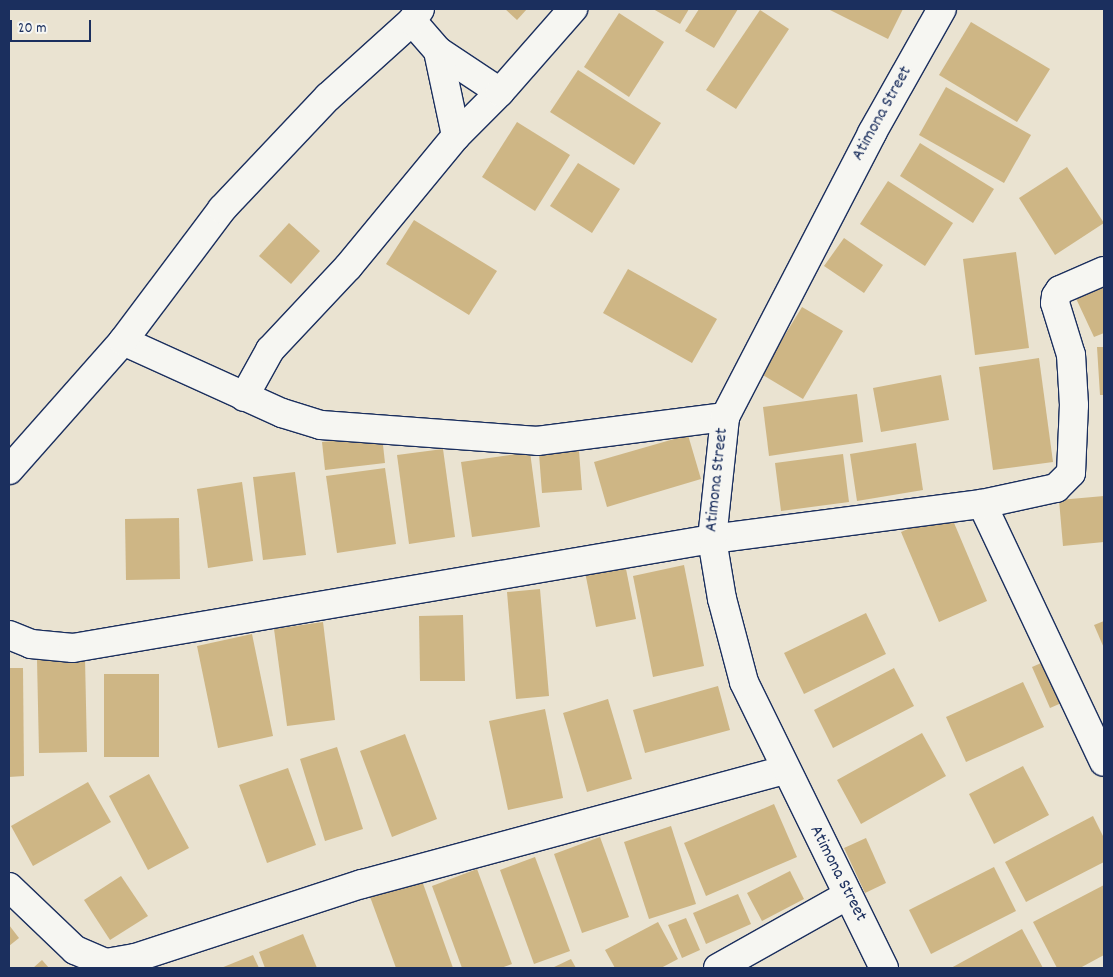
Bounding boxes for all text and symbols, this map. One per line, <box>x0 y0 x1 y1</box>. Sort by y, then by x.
scale bar <box>12 10 94 42</box>
text: 20 m <box>18 18 46 40</box>
street label: Atimona Street <box>848 63 918 165</box>
street label: Atimona Street <box>702 427 734 533</box>
street label: Atimona Street <box>804 822 870 926</box>

